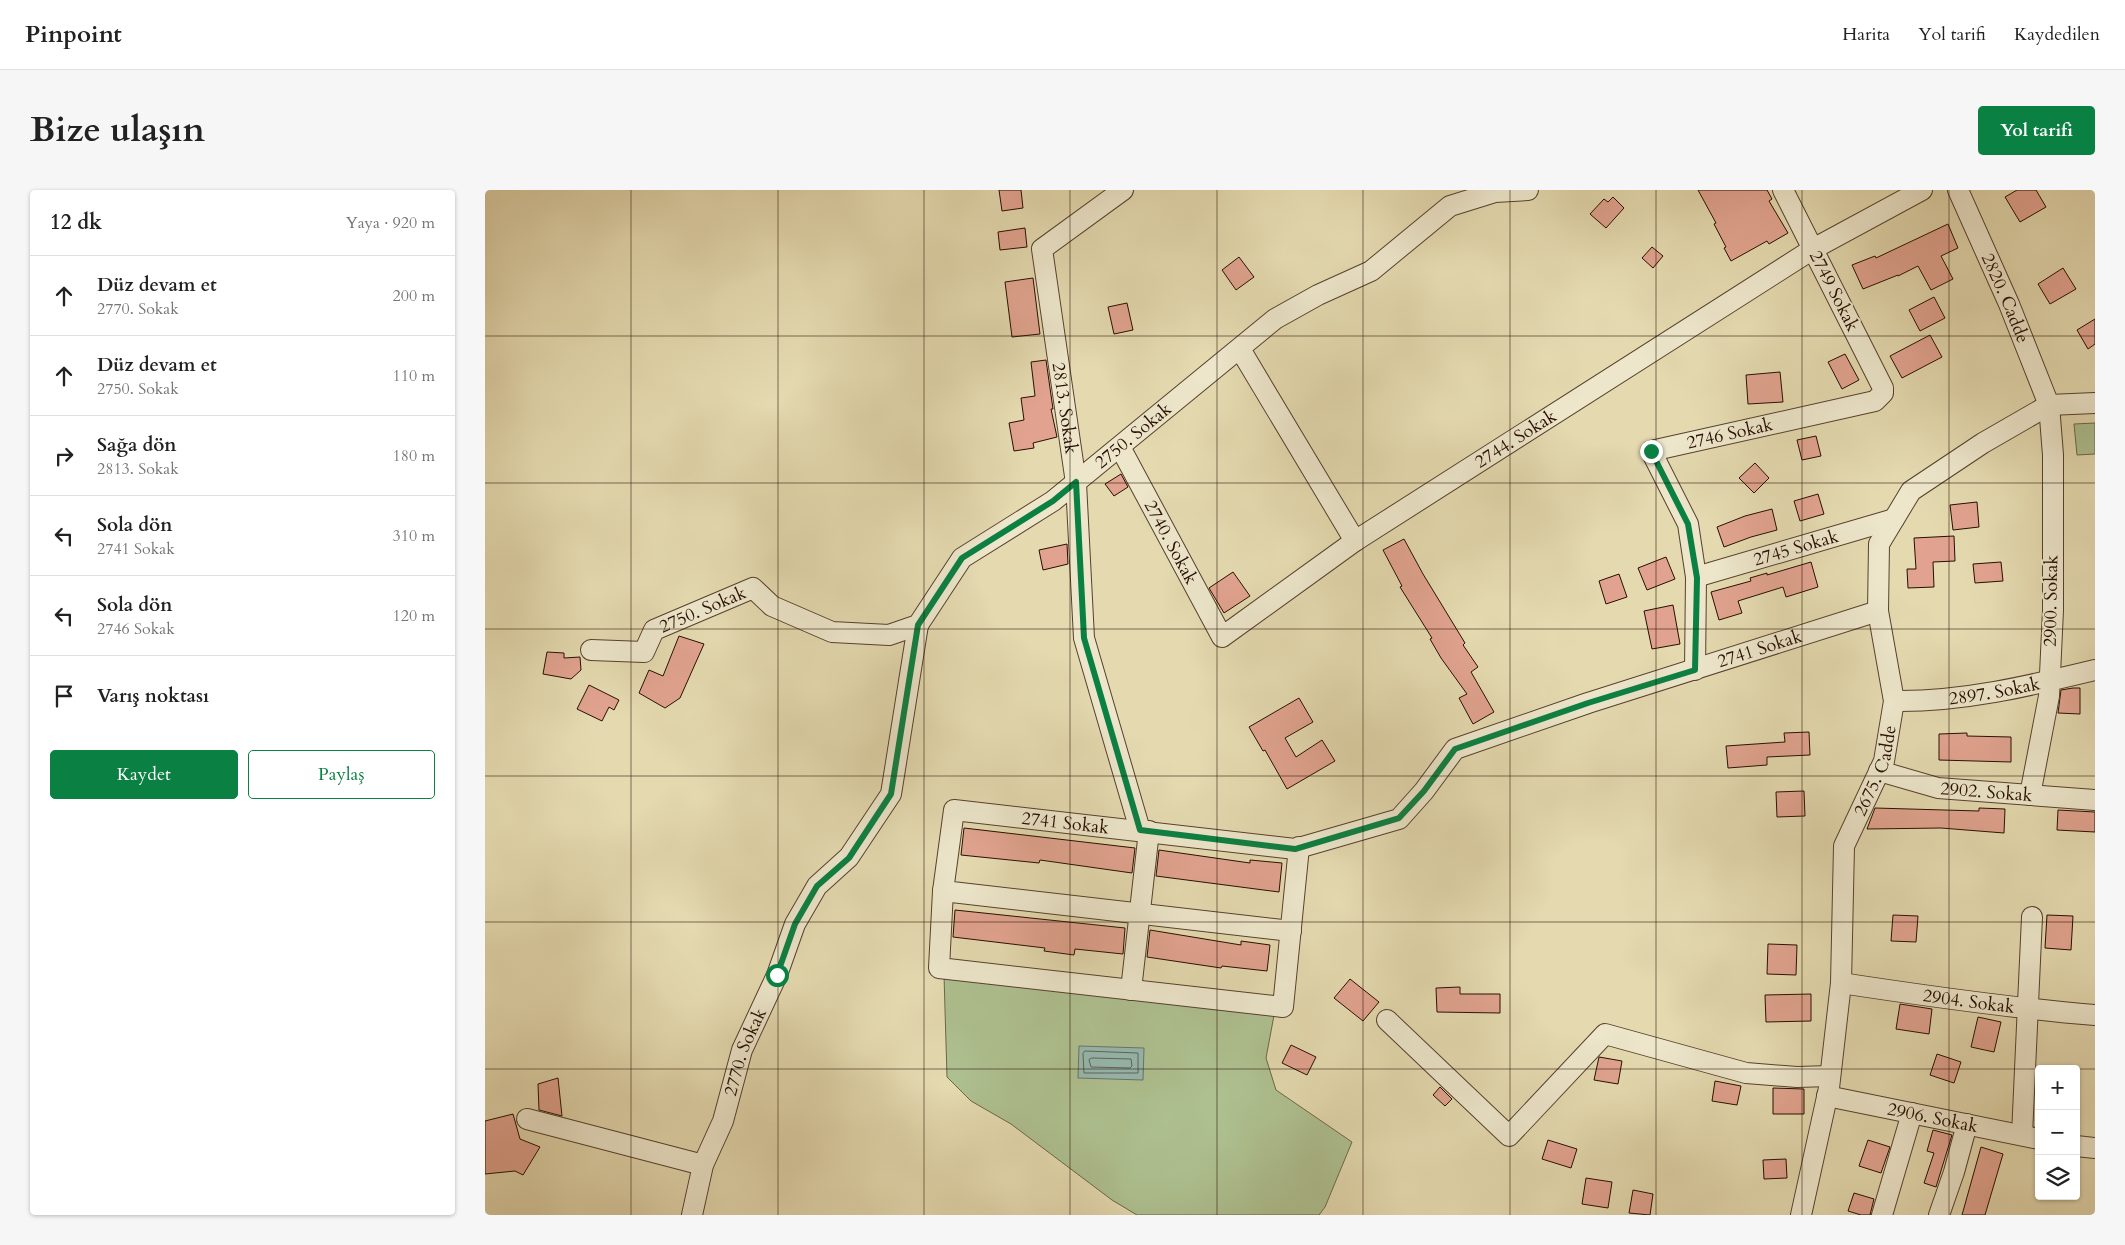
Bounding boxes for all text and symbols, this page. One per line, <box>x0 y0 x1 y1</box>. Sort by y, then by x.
text: Pinpoint <box>25 18 122 51</box>
text: Harita <box>1842 22 1890 47</box>
text: Yol tarifi <box>1918 22 1986 47</box>
text: Kaydedilen <box>2014 22 2100 47</box>
text: Bize ulaşın <box>30 106 205 154</box>
button: Yol tarifi <box>1978 106 2095 155</box>
text: 12 dk <box>50 208 102 237</box>
text: Yaya · 920 m <box>346 212 435 234</box>
street label: 2749 Sokak <box>1803 246 1865 336</box>
street label: 2820. Cadde <box>1975 249 2036 346</box>
text: Düz devam et <box>97 272 217 298</box>
icon: ahead <box>50 282 78 310</box>
text: 200 m <box>393 285 435 307</box>
text: 2770. Sokak <box>97 298 179 320</box>
text: Düz devam et <box>97 352 217 378</box>
street label: 2813. Sokak <box>1046 361 1084 456</box>
icon: ahead <box>50 362 78 390</box>
text: 110 m <box>393 365 435 387</box>
text: 2750. Sokak <box>97 378 179 400</box>
street label: 2750. Sokak <box>1089 396 1177 474</box>
street label: 2744. Sokak <box>1470 403 1561 474</box>
street label: 2746 Sokak <box>1684 412 1775 455</box>
text: Sağa dön <box>97 432 177 458</box>
route end <box>1640 440 1663 463</box>
icon: right <box>50 442 78 470</box>
text: 180 m <box>393 445 435 467</box>
text: 2813. Sokak <box>97 458 179 480</box>
street label: 2740. Sokak <box>1138 496 1204 589</box>
text: Sola dön <box>97 512 172 538</box>
icon: left <box>50 522 78 550</box>
street label: 2745 Sokak <box>1750 523 1842 572</box>
text: 310 m <box>393 525 435 547</box>
text: 2741 Sokak <box>97 538 175 560</box>
street label: 2900. Sokak <box>2038 554 2064 647</box>
street label: 2750. Sokak <box>655 580 750 639</box>
text: Sola dön <box>97 592 172 618</box>
icon: left <box>50 602 78 630</box>
text: 120 m <box>393 605 435 627</box>
text: 2746 Sokak <box>97 618 175 640</box>
street label: 2741 Sokak <box>1714 623 1805 674</box>
street label: 2897. Sokak <box>1947 671 2043 711</box>
icon: arrive <box>50 682 78 710</box>
text: Varış noktası <box>97 683 209 709</box>
street label: 2675. Cadde <box>1847 724 1902 820</box>
button: Kaydet <box>50 750 238 799</box>
button: Paylaş <box>248 750 435 799</box>
street label: 2902. Sokak <box>1940 776 2034 808</box>
street label: 2741 Sokak <box>1020 805 1111 840</box>
route start <box>766 964 789 987</box>
street label: 2904. Sokak <box>1921 983 2016 1019</box>
street label: 2770. Sokak <box>718 1004 773 1099</box>
map controls <box>2035 1065 2080 1200</box>
button: + <box>2035 1065 2080 1110</box>
street label: 2906. Sokak <box>1885 1096 1981 1139</box>
button: − <box>2035 1110 2080 1155</box>
button: layers <box>2035 1155 2080 1200</box>

